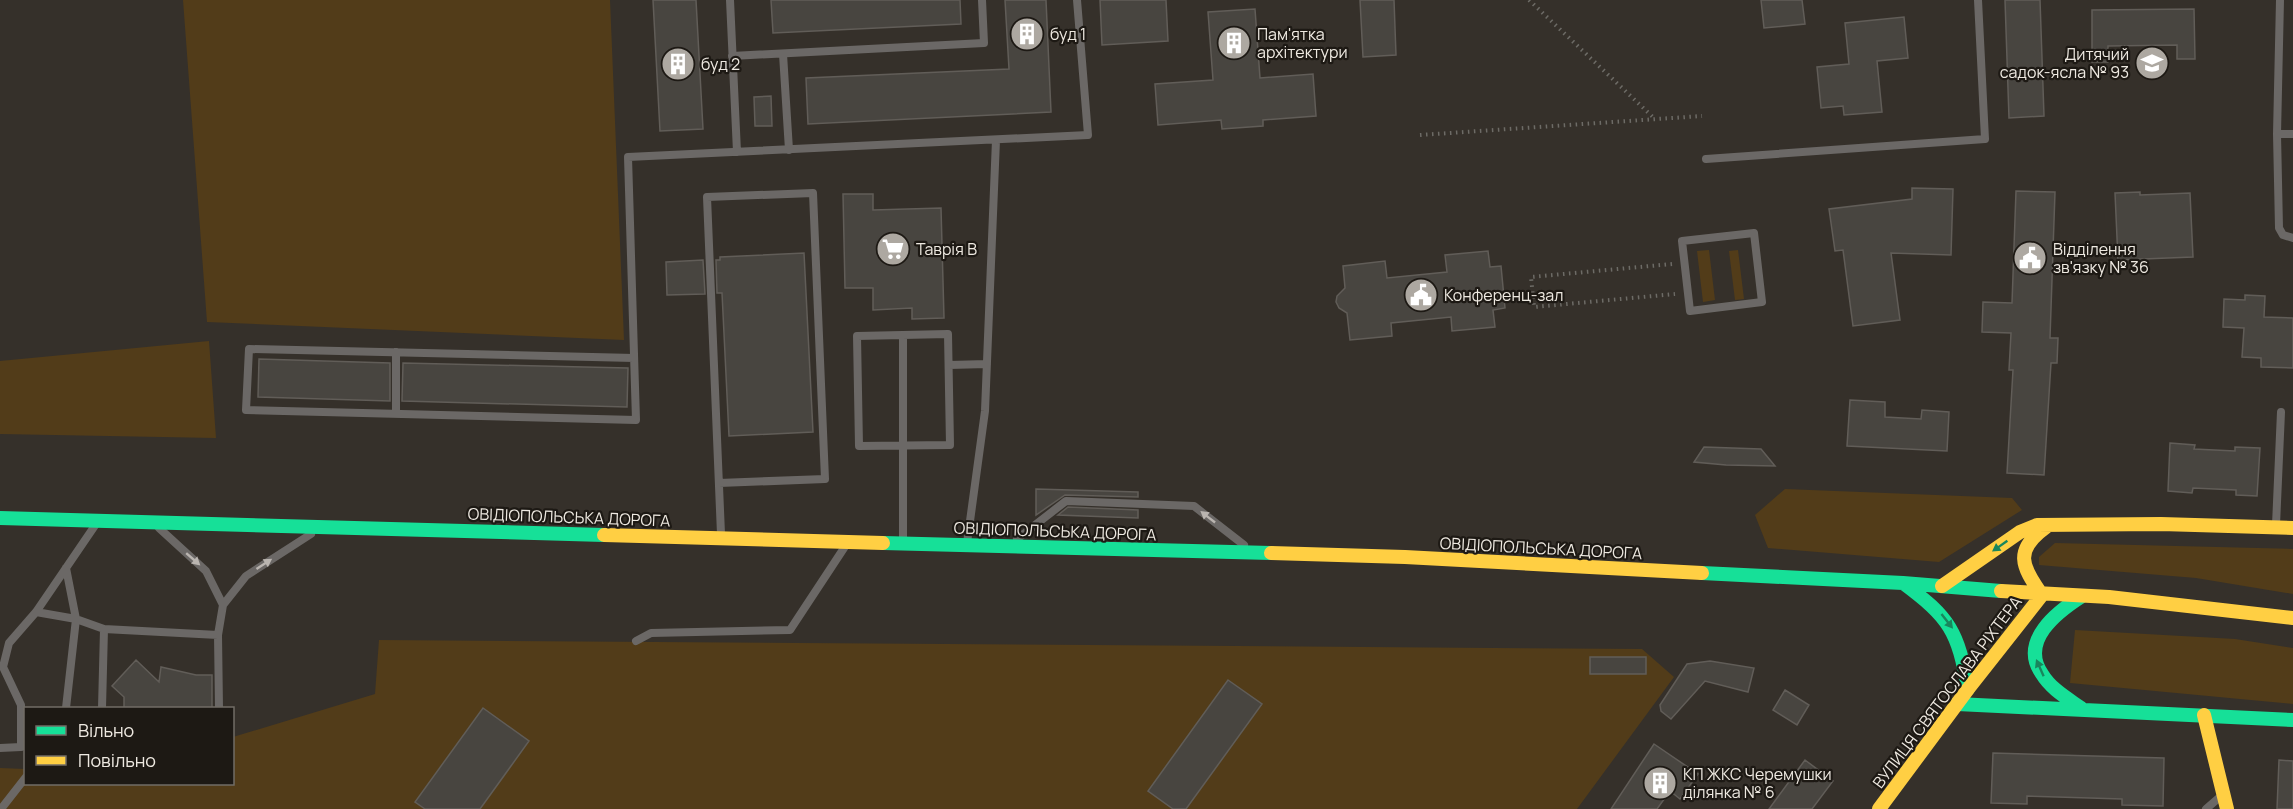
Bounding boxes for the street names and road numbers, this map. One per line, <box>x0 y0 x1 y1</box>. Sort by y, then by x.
street label: ОВІДІОПОЛЬСЬКА ДОРОГА <box>467 502 671 532</box>
street label: ОВІДІОПОЛЬСЬКА ДОРОГА <box>953 516 1157 546</box>
street label: ОВІДІОПОЛЬСЬКА ДОРОГА <box>1439 532 1643 564</box>
street label: ВУЛИЦЯ СВЯТОСЛАВА РІХТЕРА <box>1867 592 2027 792</box>

